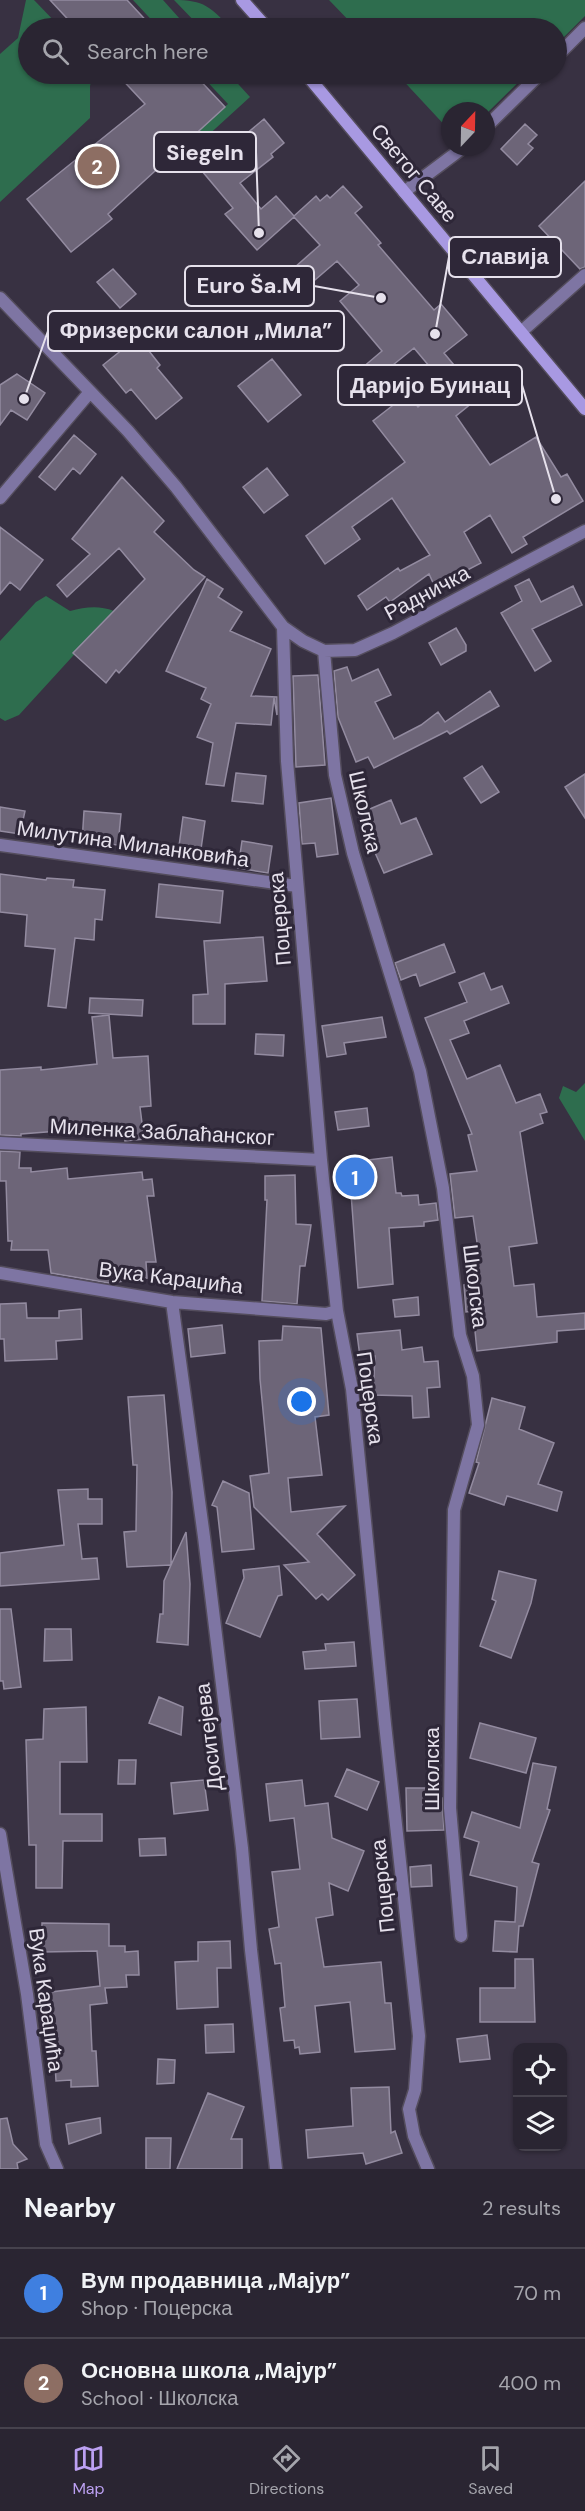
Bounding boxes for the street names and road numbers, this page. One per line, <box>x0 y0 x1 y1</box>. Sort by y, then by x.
street label: Светог Саве <box>364 118 464 228</box>
street label: Радничка <box>379 559 475 627</box>
street label: Школска <box>342 768 388 856</box>
street label: Милутина Миланковића <box>15 814 251 874</box>
street label: Поцерска <box>262 871 298 967</box>
street label: Миленка Заблаћанског <box>49 1112 276 1152</box>
street label: Школска <box>456 1243 494 1330</box>
street label: Вука Караџића <box>97 1255 245 1301</box>
street label: Поцерска <box>350 1350 390 1447</box>
street label: Доситејева <box>188 1681 229 1792</box>
street label: Школска <box>418 1727 446 1811</box>
street label: Поцерска <box>364 1838 402 1934</box>
street label: Вука Караџића <box>22 1926 70 2074</box>

